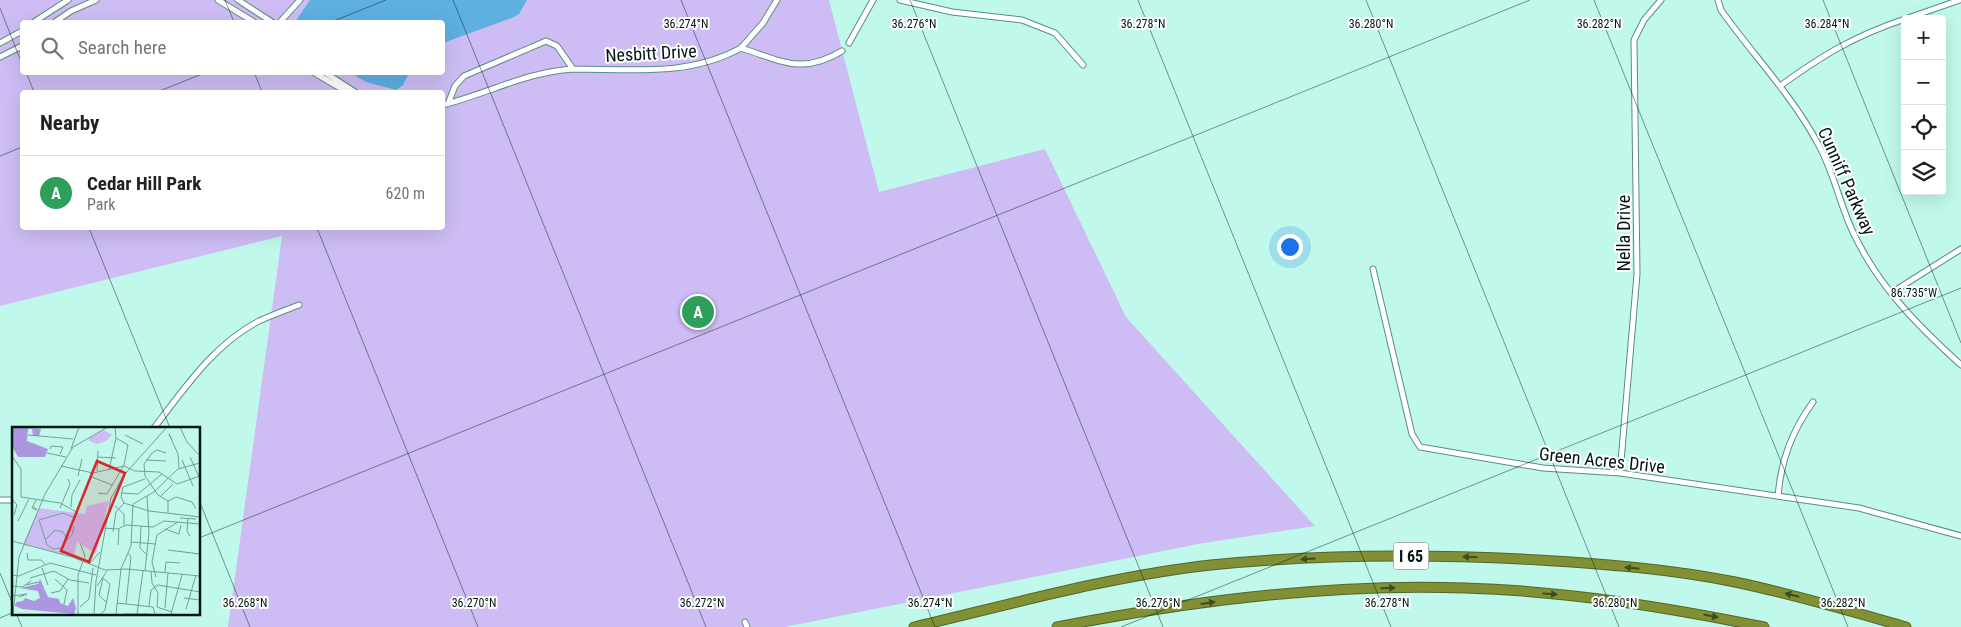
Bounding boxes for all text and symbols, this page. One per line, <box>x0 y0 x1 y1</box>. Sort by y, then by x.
map controls <box>1901 15 1946 195</box>
button: + <box>1901 15 1946 60</box>
text: 36.274°N <box>664 17 708 31</box>
text: 36.276°N <box>892 17 936 31</box>
text: 36.278°N <box>1121 17 1165 31</box>
text: 36.280°N <box>1349 17 1393 31</box>
text: 36.282°N <box>1577 17 1621 31</box>
text: 36.284°N <box>1805 17 1849 31</box>
search box <box>20 20 445 75</box>
icon: search <box>38 34 66 62</box>
text: Search here <box>78 36 166 59</box>
street label: Nesbitt Drive <box>605 40 697 66</box>
button: − <box>1901 60 1946 105</box>
button: locate <box>1901 105 1946 150</box>
text: Nearby <box>40 111 99 135</box>
street label: Cunniff Parkway <box>1814 124 1880 239</box>
button: layers <box>1901 150 1946 195</box>
text: Cedar Hill Park <box>87 172 201 195</box>
text: A <box>51 184 61 203</box>
text: 620 m <box>386 184 425 203</box>
text: Park <box>87 195 116 214</box>
street label: Nella Drive <box>1613 195 1634 271</box>
your location <box>1277 234 1303 260</box>
text: 86.735°W <box>1891 286 1937 300</box>
pin: A <box>682 293 714 331</box>
inset map <box>12 427 200 614</box>
street label: Green Acres Drive <box>1538 443 1666 477</box>
road number: I 65 <box>1394 542 1428 570</box>
one-way arrow <box>1462 553 1478 561</box>
one-way arrow <box>1299 555 1315 563</box>
one-way arrow <box>1624 563 1640 571</box>
one-way arrow <box>1380 584 1396 592</box>
one-way arrow <box>1542 590 1558 598</box>
one-way arrow <box>1785 591 1800 599</box>
text: 36.268°N <box>223 596 267 610</box>
text: 36.270°N <box>452 596 496 610</box>
text: 36.272°N <box>680 596 724 610</box>
text: 36.274°N <box>908 596 952 610</box>
text: 36.276°N <box>1136 596 1180 610</box>
text: 36.278°N <box>1365 596 1409 610</box>
text: 36.280°N <box>1593 596 1637 610</box>
text: 36.282°N <box>1821 596 1865 610</box>
one-way arrow <box>1201 598 1217 606</box>
one-way arrow <box>1703 613 1719 621</box>

